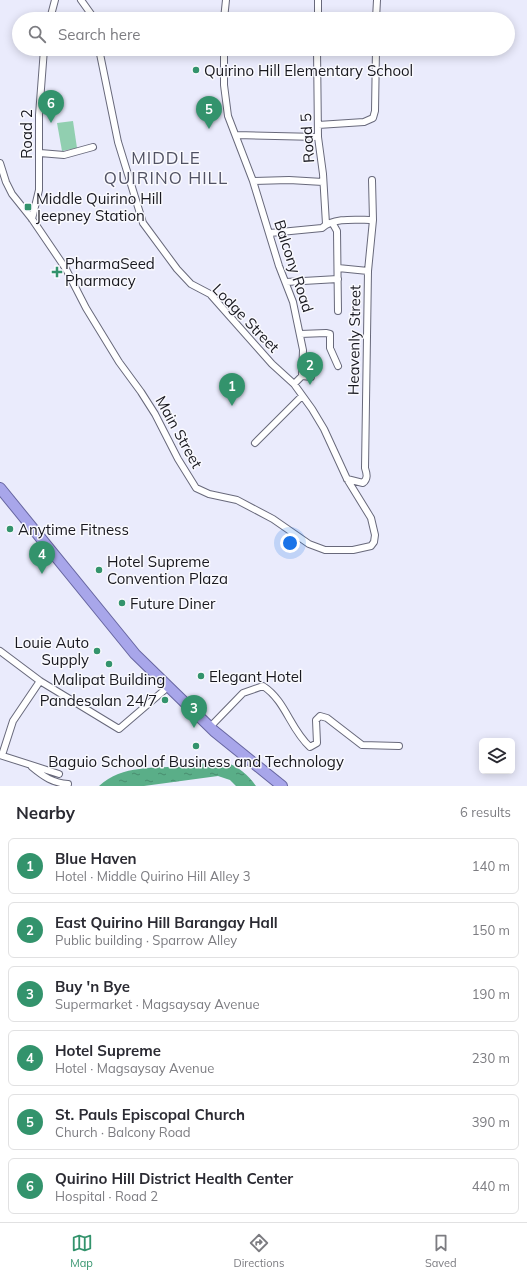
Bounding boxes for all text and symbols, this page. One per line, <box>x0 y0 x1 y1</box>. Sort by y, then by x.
search box <box>12 12 515 56</box>
icon: search <box>26 23 48 45</box>
text: Search here <box>58 25 140 44</box>
place label: Quirino Hill Elementary School <box>204 61 413 80</box>
marker: Quirino Hill Elementary School <box>191 65 201 75</box>
pin: 6 <box>38 90 64 123</box>
pin: 5 <box>196 96 222 129</box>
street label: Road 2 <box>17 109 36 159</box>
street label: Road 5 <box>296 113 318 163</box>
district label: MIDDLE QUIRINO HILL <box>104 147 228 188</box>
place label: Middle Quirino Hill Jeepney Station <box>36 189 162 225</box>
marker: Middle Quirino Hill Jeepney Station <box>23 202 33 212</box>
street label: Balcony Road <box>270 217 318 315</box>
place label: PharmaSeed Pharmacy <box>65 254 155 290</box>
marker: PharmaSeed Pharmacy <box>52 267 62 277</box>
street label: Lodge Street <box>209 280 283 356</box>
street label: Heavenly Street <box>344 285 364 395</box>
pin: 2 <box>297 352 323 385</box>
pin: 1 <box>219 373 245 406</box>
street label: Main Street <box>151 393 207 471</box>
place label: Anytime Fitness <box>18 520 129 539</box>
marker: Anytime Fitness <box>5 524 15 534</box>
your location <box>280 533 300 553</box>
pin: 4 <box>29 541 55 574</box>
place label: Hotel Supreme Convention Plaza <box>107 552 228 588</box>
marker: Hotel Supreme Convention Plaza <box>94 565 104 575</box>
place label: Future Diner <box>130 594 216 613</box>
marker: Future Diner <box>117 598 127 608</box>
place label: Louie Auto Supply <box>15 633 89 669</box>
marker: Louie Auto Supply <box>92 646 102 656</box>
marker: Malipat Building <box>104 659 114 669</box>
place label: Elegant Hotel <box>209 667 302 686</box>
place label: Malipat Building <box>53 670 165 689</box>
marker: Elegant Hotel <box>196 671 206 681</box>
place label: Pandesalan 24/7 <box>40 691 157 710</box>
marker: Pandesalan 24/7 <box>160 695 170 705</box>
pin: 3 <box>181 695 207 728</box>
map controls <box>479 738 515 774</box>
button: layers <box>479 738 515 774</box>
marker: Baguio School of Business and Technology <box>191 741 201 751</box>
place label: Baguio School of Business and Technology <box>48 752 344 771</box>
text: Nearby <box>16 802 75 823</box>
text: 6 results <box>460 804 511 820</box>
text: Blue Haven <box>55 849 137 868</box>
text: 1 <box>26 858 34 874</box>
text: 140 m <box>472 858 510 874</box>
text: Hotel · Middle Quirino Hill Alley 3 <box>55 868 251 884</box>
text: East Quirino Hill Barangay Hall <box>55 913 278 932</box>
text: 2 <box>26 922 34 938</box>
text: 150 m <box>472 922 510 938</box>
text: Public building · Sparrow Alley <box>55 932 237 948</box>
text: Buy 'n Bye <box>55 977 130 996</box>
text: 3 <box>26 986 34 1002</box>
text: 190 m <box>472 986 510 1002</box>
text: Supermarket · Magsaysay Avenue <box>55 996 260 1012</box>
text: Hotel Supreme <box>55 1041 161 1060</box>
text: 4 <box>26 1050 34 1066</box>
text: 230 m <box>472 1050 510 1066</box>
text: Hotel · Magsaysay Avenue <box>55 1060 214 1076</box>
text: St. Pauls Episcopal Church <box>55 1105 245 1124</box>
text: 5 <box>26 1114 34 1130</box>
text: 390 m <box>472 1114 510 1130</box>
text: Church · Balcony Road <box>55 1124 191 1140</box>
text: Quirino Hill District Health Center <box>55 1169 293 1188</box>
text: 6 <box>26 1178 34 1194</box>
text: 440 m <box>472 1178 510 1194</box>
text: Hospital · Road 2 <box>55 1188 158 1204</box>
tab: Map <box>70 1232 93 1270</box>
tab: Directions <box>234 1232 284 1270</box>
tab: Saved <box>425 1232 457 1270</box>

